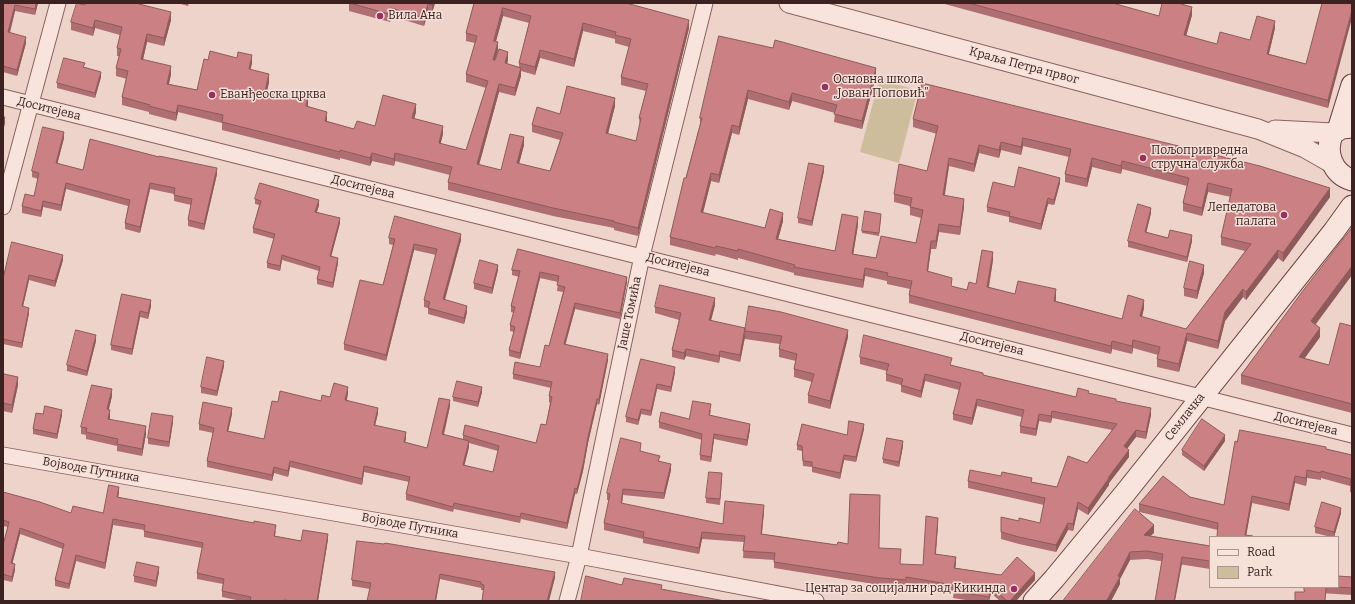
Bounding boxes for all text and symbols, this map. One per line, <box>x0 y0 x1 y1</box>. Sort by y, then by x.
place label: Вила Ана <box>388 9 442 23</box>
marker: Вила Ана <box>375 11 385 21</box>
street label: Краља Петра првог <box>968 44 1080 88</box>
place label: Основна школа „Јован Поповић” <box>833 73 928 101</box>
marker: Основна школа „Јован Поповић” <box>820 82 830 92</box>
place label: Еванђеоска црква <box>220 88 326 102</box>
marker: Еванђеоска црква <box>207 90 217 100</box>
street label: Доситејева <box>16 94 82 124</box>
place label: Пољопривредна стручна служба <box>1151 144 1248 172</box>
marker: Пољопривредна стручна служба <box>1138 153 1148 163</box>
street label: Доситејева <box>330 172 396 202</box>
place label: Лепедатова палата <box>1207 201 1276 229</box>
marker: Лепедатова палата <box>1279 210 1289 220</box>
street label: Доситејева <box>645 250 711 280</box>
street label: Јаше Томића <box>615 275 645 351</box>
street label: Доситејева <box>959 329 1025 359</box>
street label: Семлачка <box>1162 390 1208 444</box>
street label: Доситејева <box>1273 409 1339 439</box>
street label: Војводе Путника <box>41 454 141 486</box>
street label: Војводе Путника <box>360 510 460 542</box>
legend <box>1209 536 1339 588</box>
text: Road <box>1247 545 1275 559</box>
text: Park <box>1247 565 1272 579</box>
place label: Центар за социјални рад Кикинда <box>805 582 1006 596</box>
marker: Центар за социјални рад Кикинда <box>1009 584 1019 594</box>

